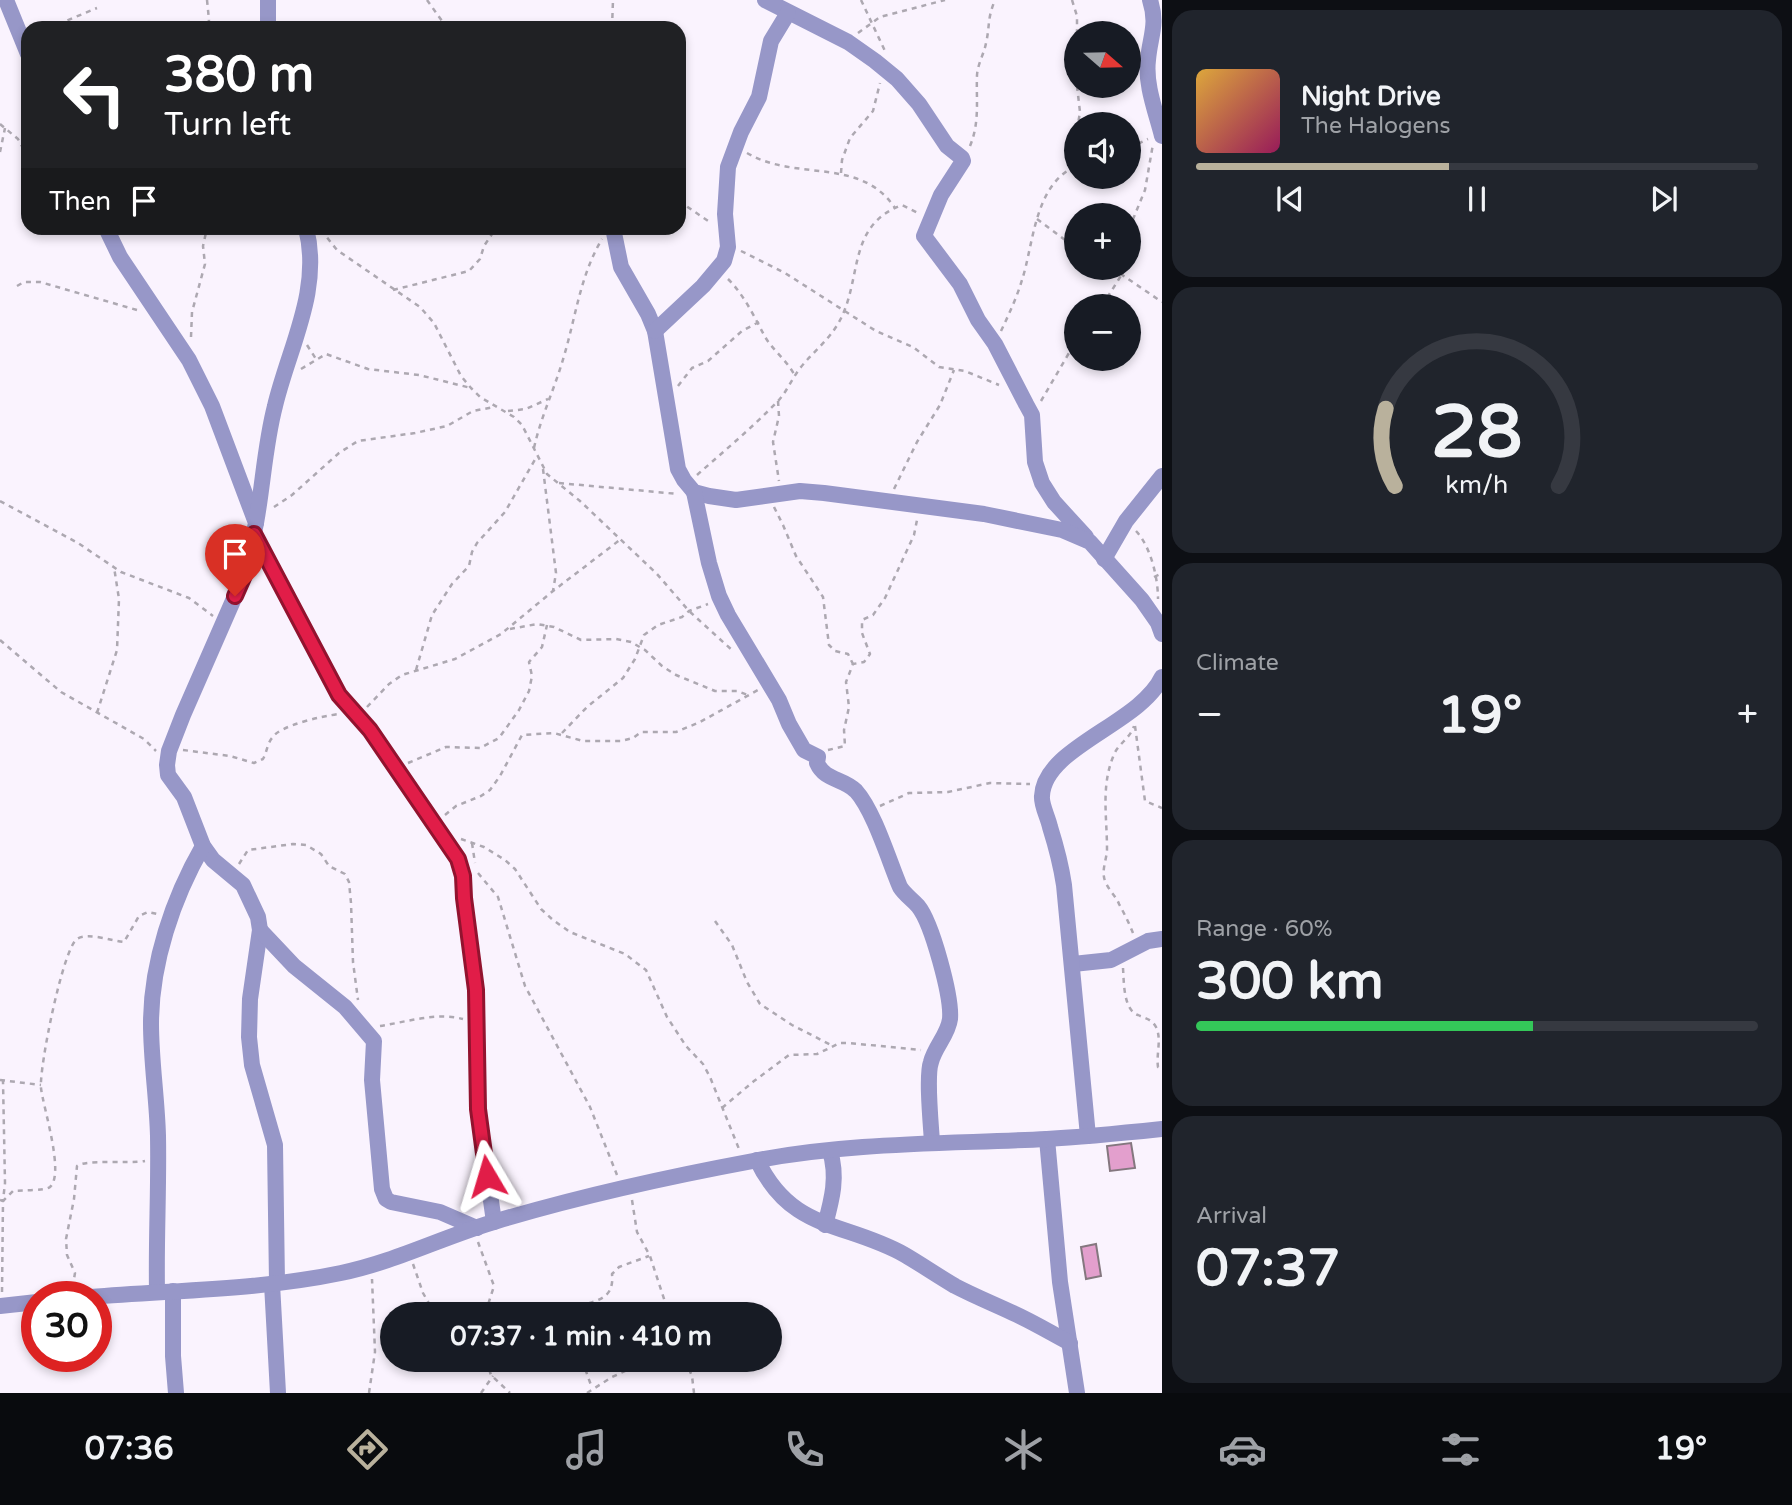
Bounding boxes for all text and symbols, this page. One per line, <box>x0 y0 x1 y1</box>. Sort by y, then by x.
north arrow <box>1064 21 1141 98</box>
map controls <box>1064 21 1141 371</box>
text: 380 m <box>164 46 314 105</box>
icon: left <box>49 49 140 140</box>
text: Night Drive <box>1301 81 1441 112</box>
text: Turn left <box>164 106 291 144</box>
button: sound <box>1064 112 1141 189</box>
text: The Halogens <box>1301 112 1450 140</box>
icon: previous <box>1271 180 1309 218</box>
icon: pause <box>1458 180 1496 218</box>
icon: next <box>1645 180 1683 218</box>
icon: arrive <box>125 182 163 220</box>
text: Then <box>49 186 111 217</box>
button: + <box>1064 203 1141 280</box>
button: − <box>1064 294 1141 371</box>
text: 28 <box>1431 389 1523 477</box>
text: km/h <box>1446 470 1508 500</box>
pin <box>205 524 265 596</box>
icon: arrive <box>216 535 254 573</box>
text: Climate <box>1196 649 1279 677</box>
text: 19° <box>1437 684 1522 747</box>
text: − <box>1196 692 1223 738</box>
text: + <box>1737 692 1758 738</box>
text: Range · 60% <box>1196 915 1332 943</box>
text: 300 km <box>1196 950 1384 1013</box>
position arrow <box>450 1139 524 1213</box>
text: Arrival <box>1196 1202 1267 1230</box>
text: 07:37 <box>1196 1237 1340 1300</box>
speed limit sign: 30 <box>21 1281 112 1372</box>
text: 07:37 · 1 min · 410 m <box>450 1321 712 1352</box>
icon: directions <box>343 1425 392 1474</box>
icon: music <box>562 1425 611 1474</box>
icon: phone <box>780 1425 829 1474</box>
icon: climate <box>999 1425 1048 1474</box>
icon: car <box>1218 1425 1267 1474</box>
icon: filters <box>1436 1425 1485 1474</box>
text: 07:36 <box>85 1430 174 1468</box>
text: 19° <box>1655 1430 1707 1468</box>

